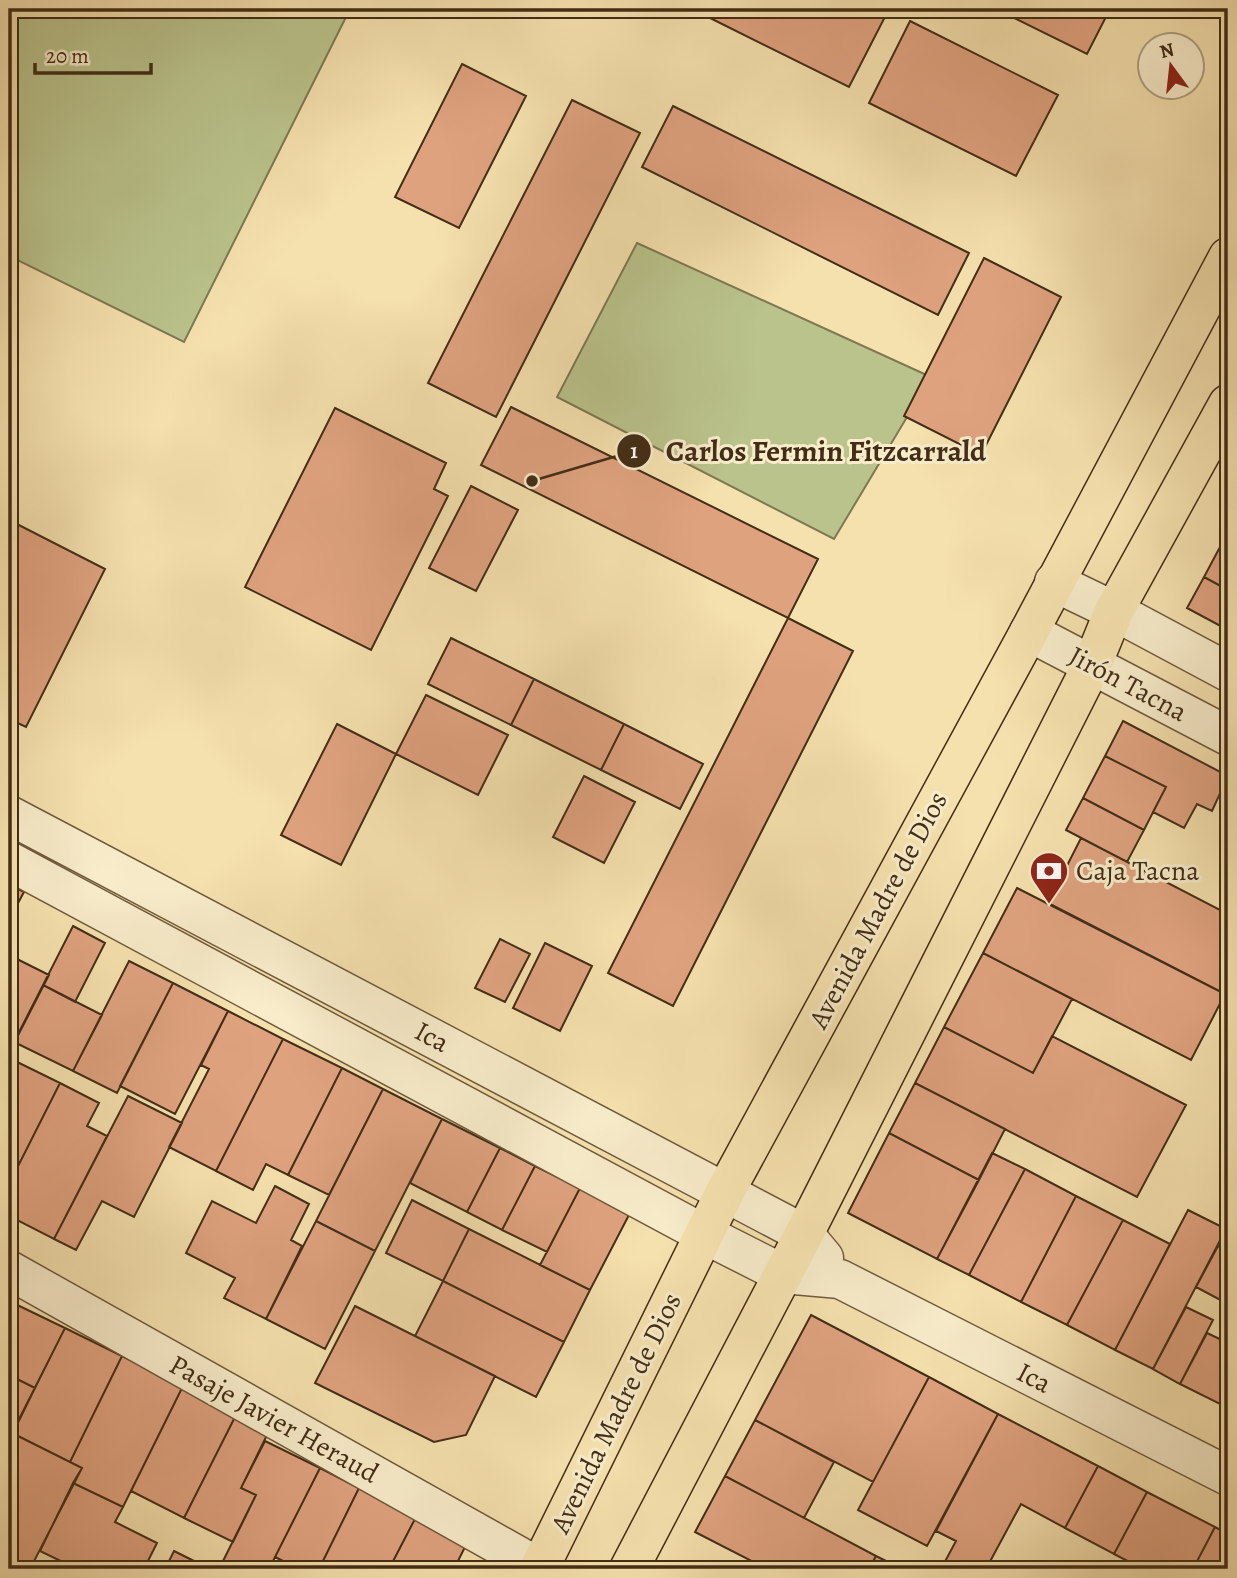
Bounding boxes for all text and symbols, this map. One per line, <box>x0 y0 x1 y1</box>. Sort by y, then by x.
scale bar <box>35 32 150 76</box>
north arrow <box>1136 32 1206 102</box>
text: N <box>1157 36 1177 65</box>
text: 20 m <box>46 42 89 70</box>
callout: Carlos Fermin Fitzcarrald <box>617 425 1000 476</box>
text: Carlos Fermin Fitzcarrald <box>666 431 987 471</box>
text: 1 <box>630 437 638 465</box>
street label: Jirón Tacna <box>1062 637 1194 731</box>
street label: Avenida Madre de Dios <box>799 785 957 1036</box>
bank icon: Caja Tacna <box>1028 850 1070 905</box>
place label: Caja Tacna <box>1076 852 1199 890</box>
street label: Ica <box>408 1012 456 1062</box>
street label: Avenida Madre de Dios <box>541 1286 691 1541</box>
street label: Pasaje Javier Heraud <box>162 1346 386 1493</box>
street label: Ica <box>1010 1353 1058 1403</box>

